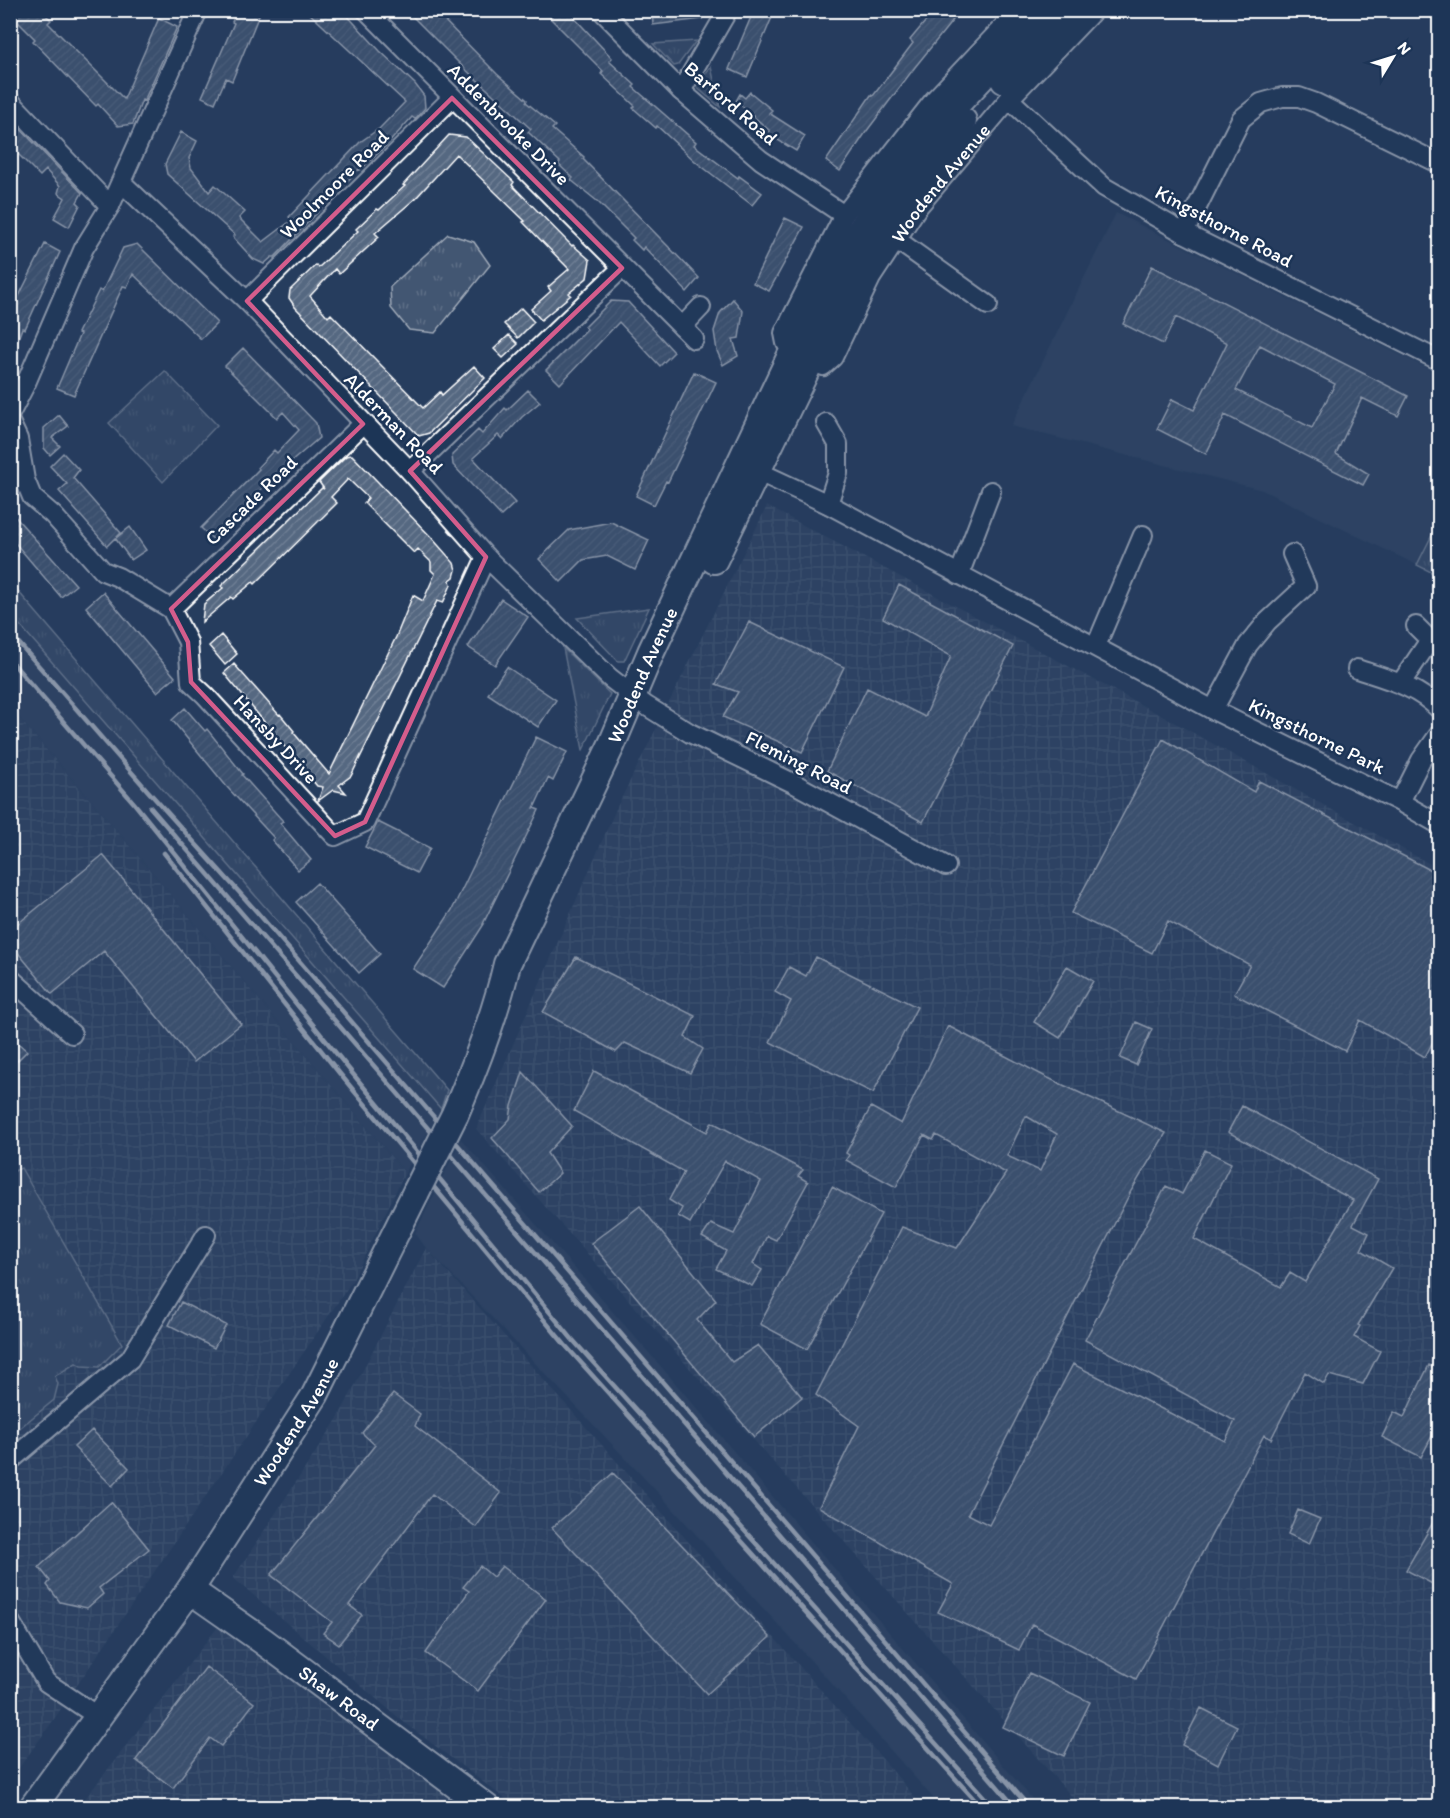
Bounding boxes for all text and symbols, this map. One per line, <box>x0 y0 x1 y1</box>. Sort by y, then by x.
north arrow <box>1363 27 1423 87</box>
text: N <box>1394 38 1415 58</box>
street label: Barford Road <box>679 56 783 150</box>
street label: Addenbrooke Drive <box>443 58 575 190</box>
street label: Woodend Avenue <box>886 118 995 247</box>
street label: Woolmoore Road <box>274 124 394 244</box>
street label: Kingsthorne Road <box>1151 180 1297 273</box>
street label: Alderman Road <box>340 367 449 479</box>
street label: Cascade Road <box>200 450 302 550</box>
street label: Woodend Avenue <box>602 603 683 747</box>
street label: Hansby Drive <box>229 689 323 789</box>
street label: Kingsthorne Park <box>1245 693 1390 780</box>
street label: Fleming Road <box>742 725 856 799</box>
street label: Woodend Avenue <box>248 1354 344 1491</box>
street label: Shaw Road <box>294 1660 384 1736</box>

